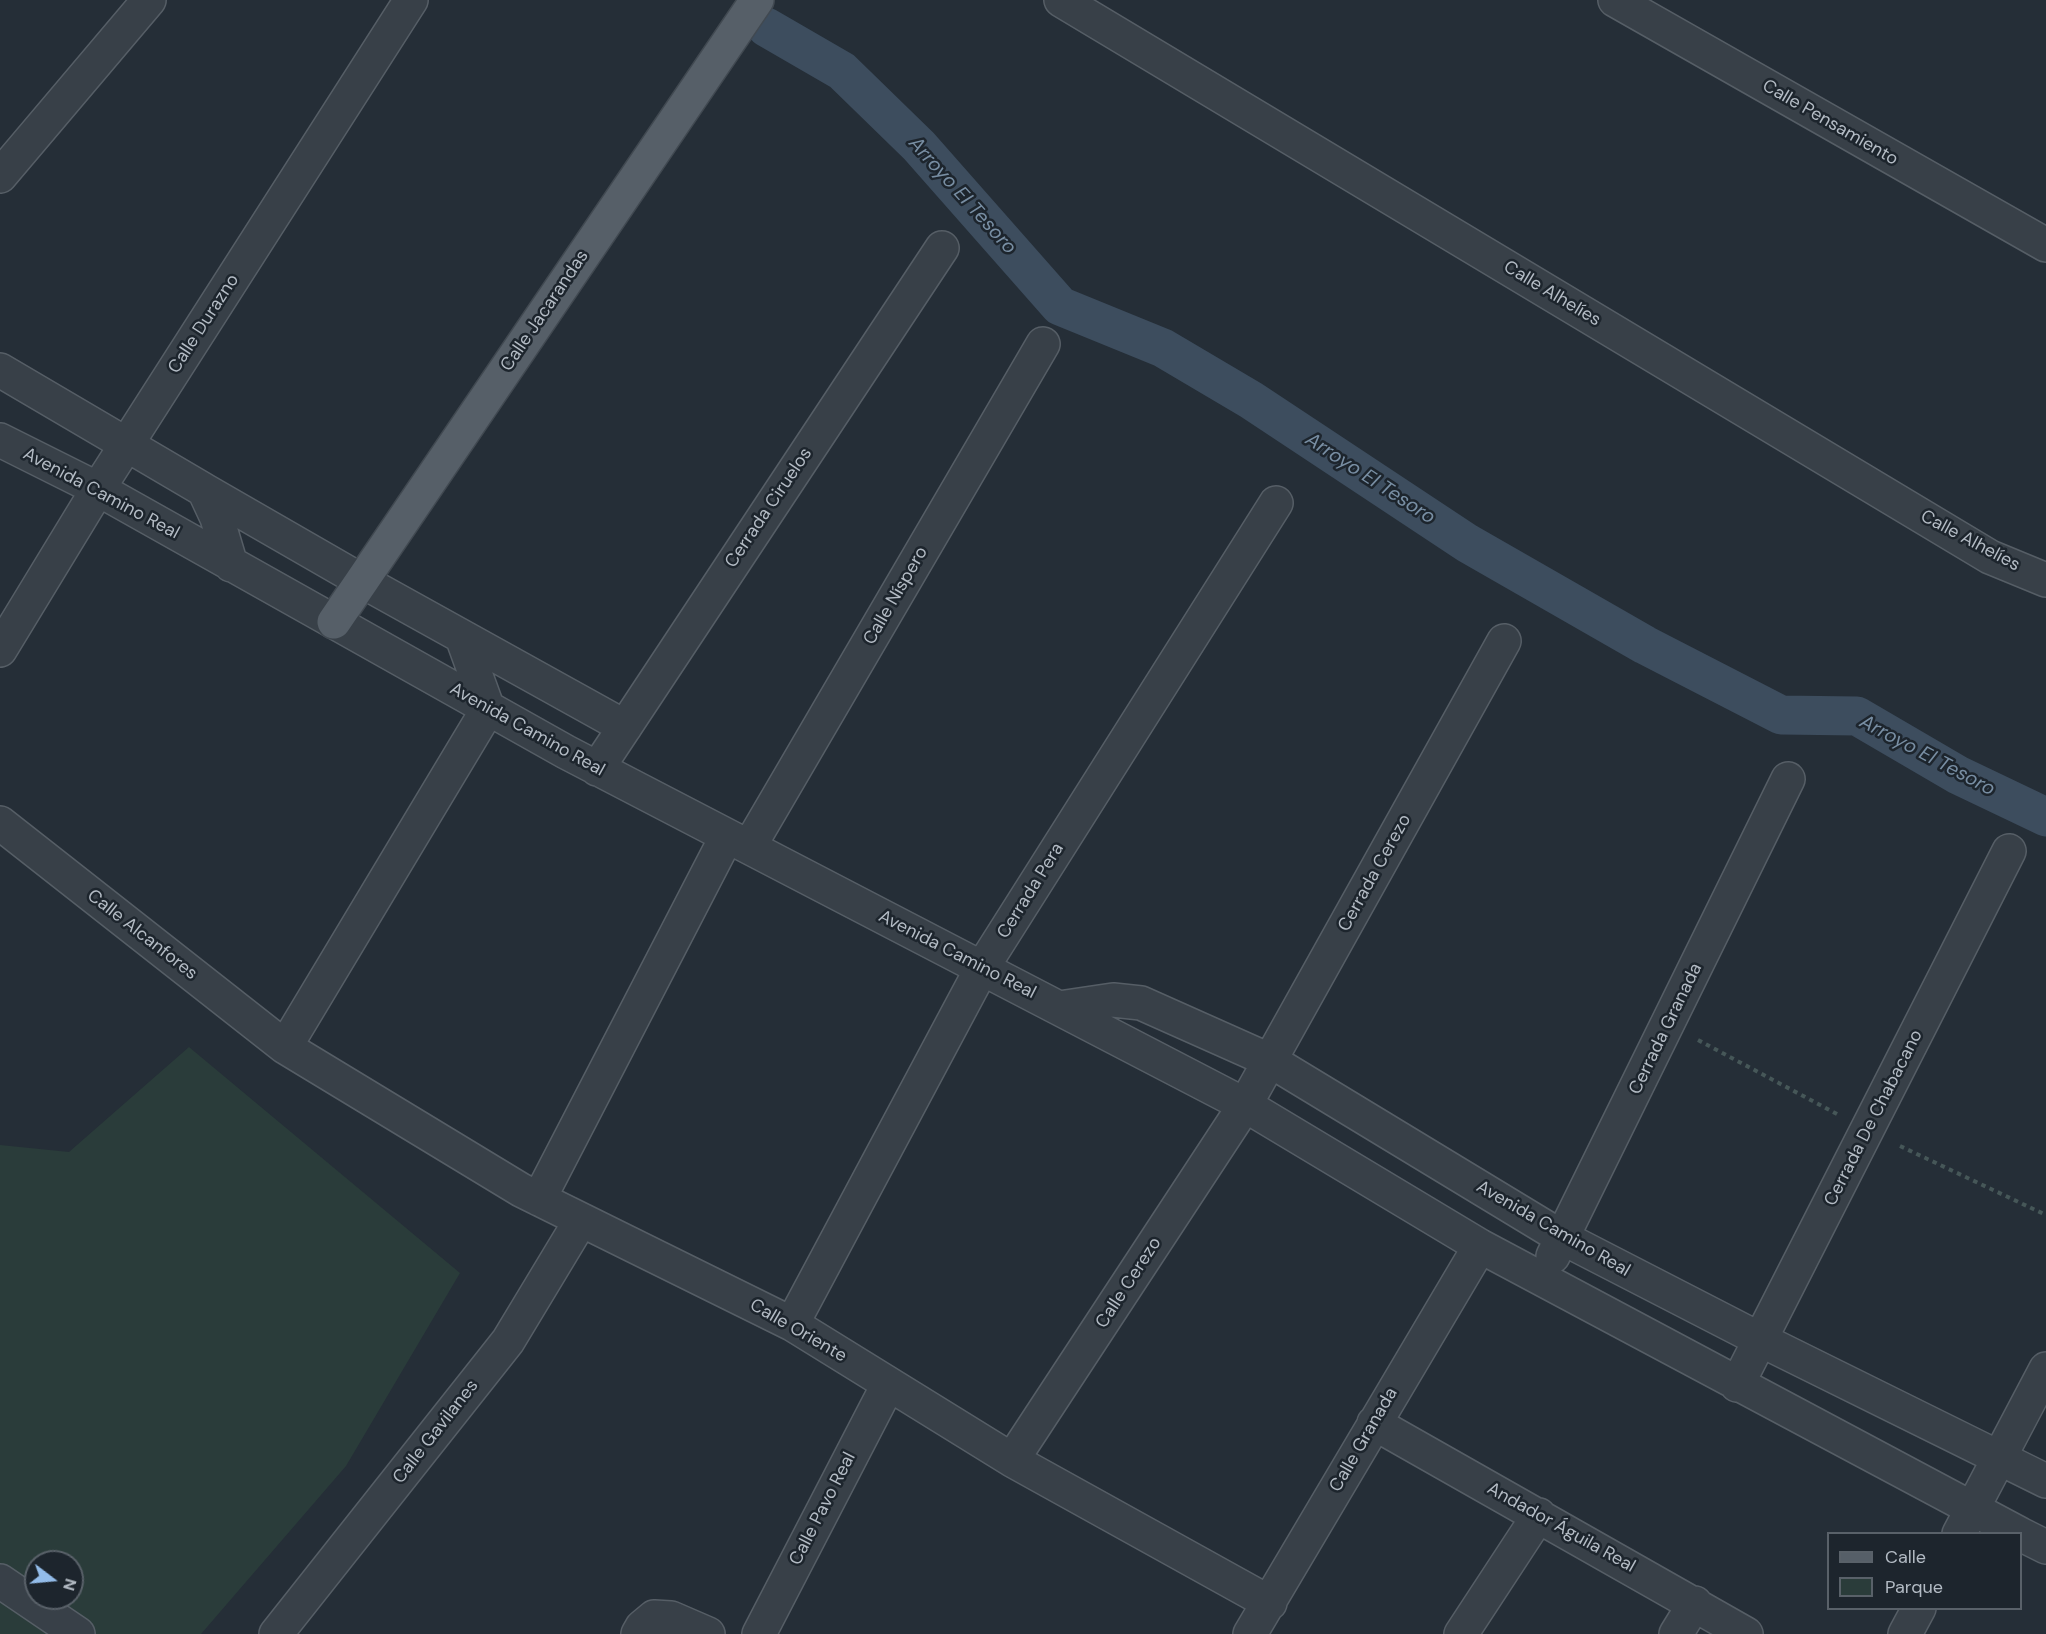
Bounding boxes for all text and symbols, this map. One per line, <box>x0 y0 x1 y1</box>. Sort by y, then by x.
street label: Calle Pensamiento <box>1758 75 1902 171</box>
water label: Arroyo El Tesoro <box>903 132 1021 260</box>
street label: Calle Jacarandas <box>496 246 594 376</box>
street label: Calle Alhelíes <box>1499 257 1605 331</box>
street label: Calle Durazno <box>164 270 244 378</box>
water label: Arroyo El Tesoro <box>1301 428 1439 530</box>
street label: Avenida Camino Real <box>19 444 183 544</box>
street label: Cerrada Ciruelos <box>721 444 817 572</box>
street label: Calle Alhelíes <box>1917 506 2023 576</box>
street label: Calle Níspero <box>859 543 933 649</box>
street label: Avenida Camino Real <box>446 678 608 782</box>
water label: Arroyo El Tesoro <box>1855 710 1999 802</box>
street label: Cerrada Cerezo <box>1334 811 1416 935</box>
street label: Cerrada Pera <box>993 839 1069 943</box>
street label: Calle Alcanfores <box>83 885 201 985</box>
street label: Avenida Camino Real <box>875 906 1039 1004</box>
street label: Cerrada Granada <box>1625 960 1707 1098</box>
street label: Cerrada De Chabacano <box>1820 1026 1928 1210</box>
street label: Avenida Camino Real <box>1472 1176 1634 1282</box>
street label: Calle Cerezo <box>1092 1233 1166 1333</box>
street label: Calle Oriente <box>746 1295 850 1367</box>
street label: Calle Gavilanes <box>389 1376 483 1488</box>
street label: Calle Granada <box>1325 1384 1403 1496</box>
street label: Calle Pavo Real <box>785 1449 861 1569</box>
street label: Andador Águila Real <box>1483 1478 1639 1578</box>
legend <box>1827 1532 2022 1610</box>
text: Calle <box>1885 1545 1926 1569</box>
north arrow <box>24 1550 84 1610</box>
text: Parque <box>1885 1575 1943 1599</box>
text: N <box>58 1576 82 1593</box>

